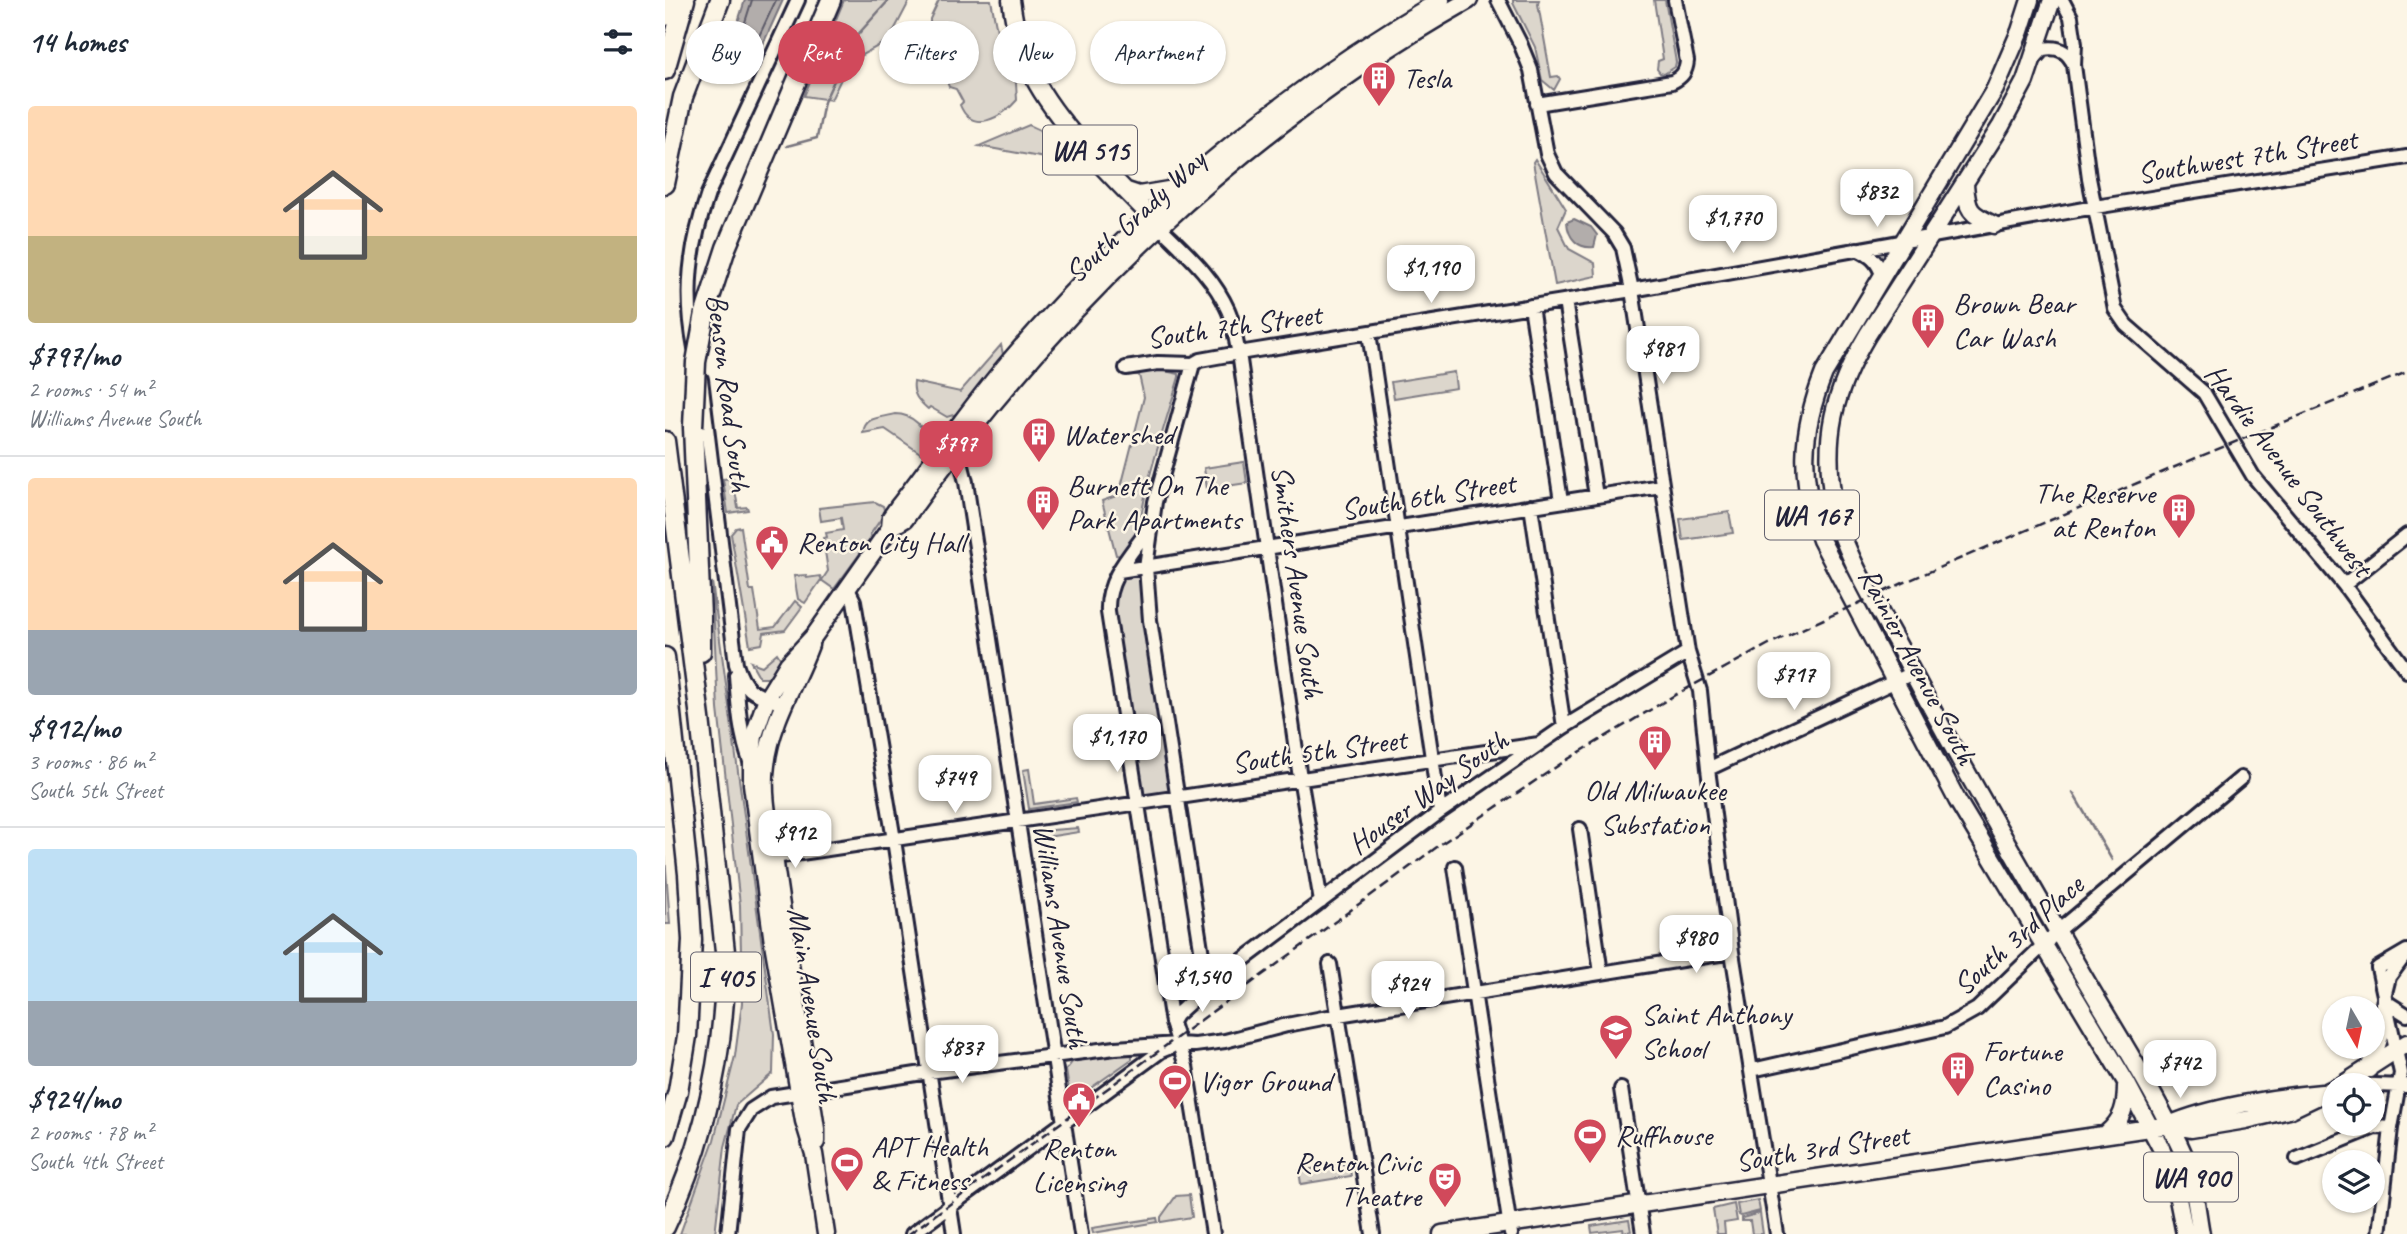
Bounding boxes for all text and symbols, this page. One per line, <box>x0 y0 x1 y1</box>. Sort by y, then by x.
chip: Buy <box>686 21 764 84</box>
chip: Rent <box>778 21 865 84</box>
chip: Filters <box>879 21 979 84</box>
chip: New <box>993 21 1076 84</box>
chip: Apartment <box>1090 21 1226 84</box>
text: 14 homes <box>28 23 126 61</box>
icon: filters <box>599 23 637 61</box>
building icon: Tesla <box>1360 59 1398 108</box>
place label: Tesla <box>1403 59 1453 97</box>
street label: Southwest 7th Street <box>2135 119 2362 192</box>
road number: WA 515 <box>1043 125 1137 174</box>
street label: South Grady Way <box>1057 139 1215 291</box>
icon: home <box>270 152 396 278</box>
pin: $832 <box>1836 170 1918 229</box>
text: $832 <box>1856 177 1898 206</box>
pin: $1,770 <box>1676 196 1790 255</box>
text: $1,770 <box>1705 203 1761 232</box>
pin: $1,190 <box>1374 246 1488 305</box>
text: $1,190 <box>1403 253 1459 282</box>
place label: Brown Bear Car Wash <box>1953 284 2078 356</box>
street label: Benson Road South <box>698 292 760 494</box>
street label: South 7th Street <box>1144 295 1327 357</box>
building icon: Brown Bear Car Wash <box>1909 301 1947 350</box>
pin: $981 <box>1622 326 1704 386</box>
text: $981 <box>1642 334 1684 363</box>
text: $797/mo <box>28 337 120 375</box>
street label: Hardie Avenue Southwest <box>2197 356 2383 586</box>
text: 2 rooms · 54 m² <box>28 375 152 404</box>
text: Williams Avenue South <box>28 404 202 433</box>
building icon: Watershed <box>1020 415 1058 464</box>
place label: Watershed <box>1063 415 1178 453</box>
pin: $797 <box>915 421 997 481</box>
text: $797 <box>936 429 976 458</box>
street label: Smithers Avenue South <box>1263 463 1333 702</box>
street label: South 6th Street <box>1338 463 1521 529</box>
place label: Burnett On The Park Apartments <box>1067 466 1244 538</box>
place label: The Reserve at Renton <box>2035 474 2157 546</box>
building icon: Burnett On The Park Apartments <box>1024 483 1062 532</box>
road number: WA 167 <box>1765 490 1859 540</box>
building icon: The Reserve at Renton <box>2160 491 2198 540</box>
public building icon: Renton City Hall <box>753 523 791 572</box>
place label: Renton City Hall <box>797 523 970 561</box>
icon: home <box>270 524 396 650</box>
street label: Rainier Avenue South <box>1850 561 1987 772</box>
pin: $717 <box>1753 652 1835 712</box>
text: $717 <box>1773 660 1815 689</box>
text: $912/mo <box>28 709 120 747</box>
pin: $1,170 <box>1060 714 1174 774</box>
street label: South 5th Street <box>1229 720 1412 782</box>
street label: Houser Way South <box>1341 720 1517 863</box>
text: $1,170 <box>1089 722 1145 751</box>
building icon: Old Milwaukee Substation <box>1636 723 1674 772</box>
text: 3 rooms · 86 m² <box>28 747 152 776</box>
pin: $749 <box>914 756 996 815</box>
text: $749 <box>934 763 976 792</box>
place label: Old Milwaukee Substation <box>1584 771 1728 843</box>
text: South 5th Street <box>28 776 163 805</box>
pin: $912 <box>754 810 836 870</box>
text: $912 <box>774 818 816 847</box>
street label: Williams Avenue South <box>1025 821 1098 1052</box>
street label: South 3rd Place <box>1945 865 2093 1004</box>
icon: home <box>270 895 396 1021</box>
street label: Main Avenue South <box>779 905 847 1107</box>
pin: $980 <box>1655 916 1737 975</box>
text: $980 <box>1675 923 1717 952</box>
road number: I 405 <box>691 953 761 1002</box>
pin: $1,540 <box>1145 954 1259 1014</box>
text: $1,540 <box>1174 962 1230 991</box>
pin: $924 <box>1367 962 1449 1021</box>
text: $924 <box>1387 969 1429 998</box>
place label: Saint Anthony School <box>1641 995 1794 1067</box>
north arrow <box>2322 996 2385 1059</box>
map controls <box>2322 996 2385 1213</box>
school or university icon: Saint Anthony School <box>1597 1012 1635 1061</box>
pin: $837 <box>921 1026 1003 1085</box>
place label: Fortune Casino <box>1983 1032 2064 1104</box>
text: $837 <box>941 1033 983 1062</box>
pin: $742 <box>2139 1040 2221 1100</box>
text: $742 <box>2159 1048 2201 1077</box>
building icon: Fortune Casino <box>1939 1049 1977 1098</box>
sports icon: Vigor Ground <box>1156 1062 1194 1111</box>
place label: Vigor Ground <box>1199 1062 1336 1100</box>
button: locate <box>2322 1073 2385 1136</box>
text: $924/mo <box>28 1080 120 1118</box>
public building icon: Renton Licensing <box>1060 1080 1098 1129</box>
street label: South 3rd Street <box>1733 1115 1914 1180</box>
sports icon: Ruffhouse <box>1571 1116 1609 1165</box>
place label: Ruffhouse <box>1615 1116 1714 1154</box>
text: 2 rooms · 78 m² <box>28 1118 152 1147</box>
place label: APT Health & Fitness <box>871 1127 988 1199</box>
place label: Renton Licensing <box>1033 1129 1128 1201</box>
place label: Renton Civic Theatre <box>1295 1143 1423 1215</box>
sports icon: APT Health & Fitness <box>828 1144 866 1193</box>
text: South 4th Street <box>28 1147 163 1176</box>
button: layers <box>2322 1150 2385 1213</box>
road number: WA 900 <box>2144 1152 2238 1202</box>
theatre icon: Renton Civic Theatre <box>1426 1160 1464 1209</box>

